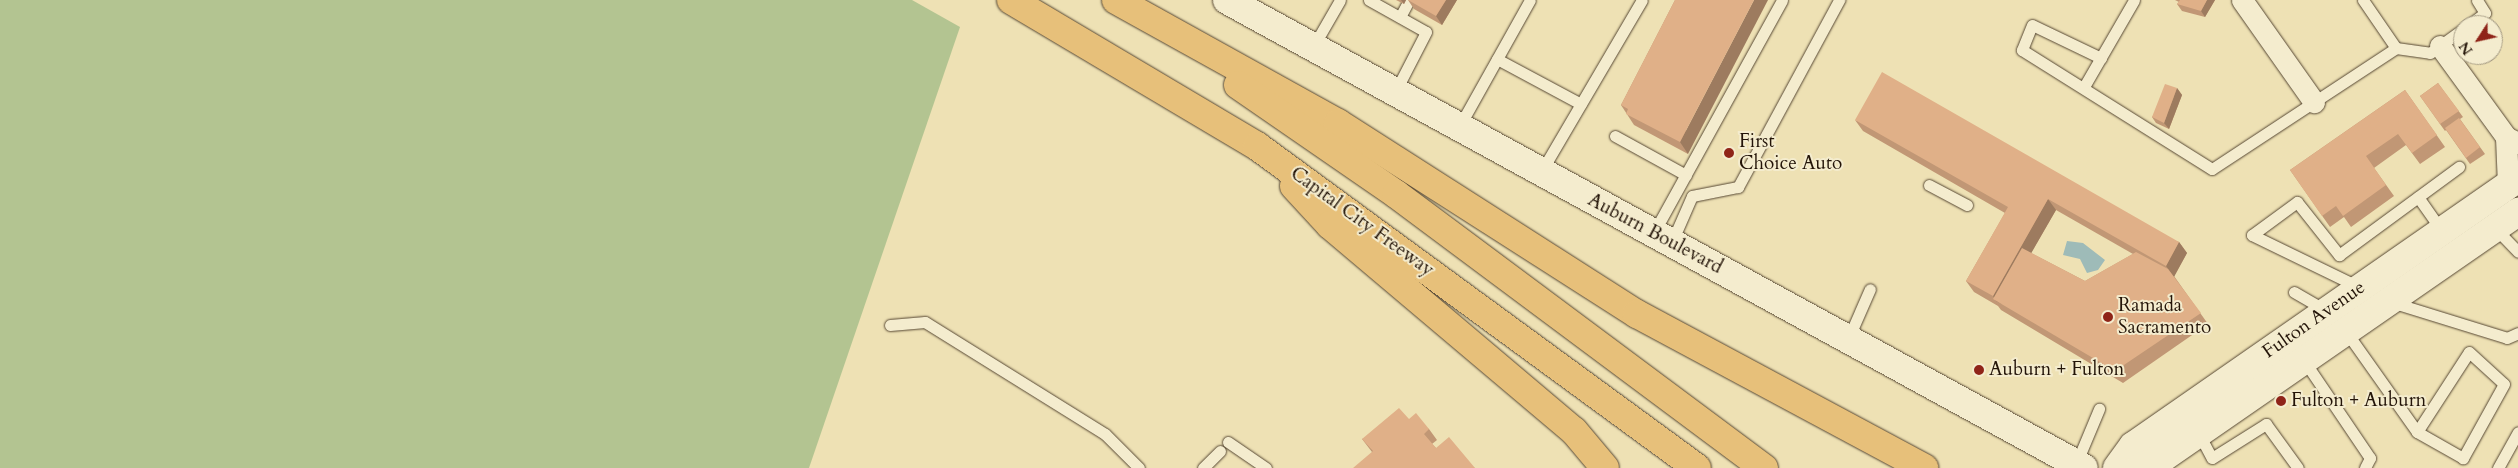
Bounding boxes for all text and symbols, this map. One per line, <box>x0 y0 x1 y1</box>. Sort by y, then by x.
north arrow <box>2453 15 2503 65</box>
text: N <box>2455 38 2477 59</box>
place label: First Choice Auto <box>1739 131 1842 175</box>
marker: First Choice Auto <box>1723 147 1735 159</box>
street label: Capital City Freeway <box>1286 162 1438 282</box>
street label: Auburn Boulevard <box>1584 189 1726 279</box>
street label: Fulton Avenue <box>2258 276 2370 364</box>
place label: Ramada Sacramento <box>2118 295 2211 339</box>
marker: Ramada Sacramento <box>2102 311 2114 323</box>
place label: Auburn + Fulton <box>1989 359 2124 381</box>
marker: Auburn + Fulton <box>1973 364 1985 376</box>
place label: Fulton + Auburn <box>2291 390 2426 412</box>
marker: Fulton + Auburn <box>2275 395 2287 407</box>

